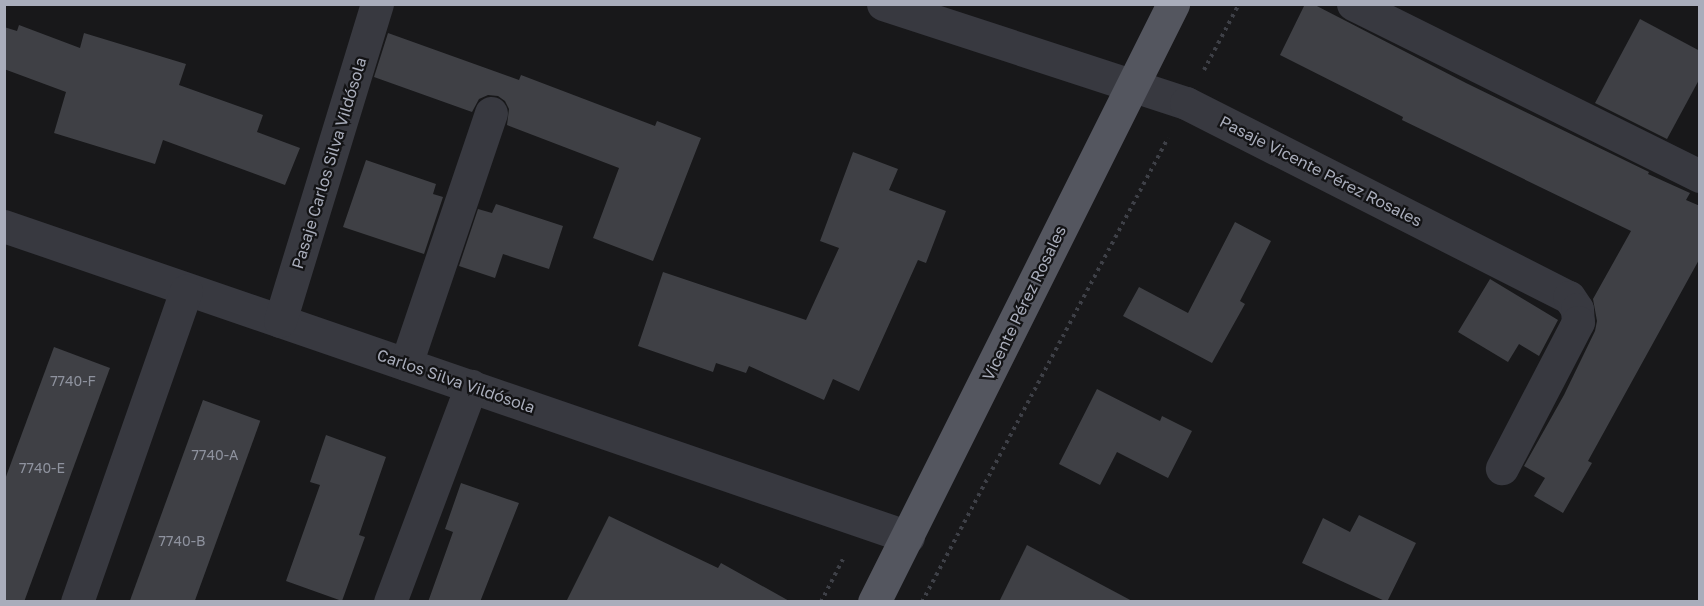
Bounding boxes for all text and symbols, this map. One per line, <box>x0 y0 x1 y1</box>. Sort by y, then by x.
street label: Pasaje Carlos Silva Vildósola <box>288 55 370 271</box>
street label: Pasaje Vicente Pérez Rosales <box>1217 111 1425 231</box>
street label: Vicente Pérez Rosales <box>978 222 1070 384</box>
street label: Carlos Silva Vildósola <box>375 345 537 417</box>
house number: 7740-F <box>50 373 96 389</box>
house number: 7740-A <box>192 447 238 463</box>
house number: 7740-E <box>19 460 65 476</box>
house number: 7740-B <box>159 533 205 549</box>

